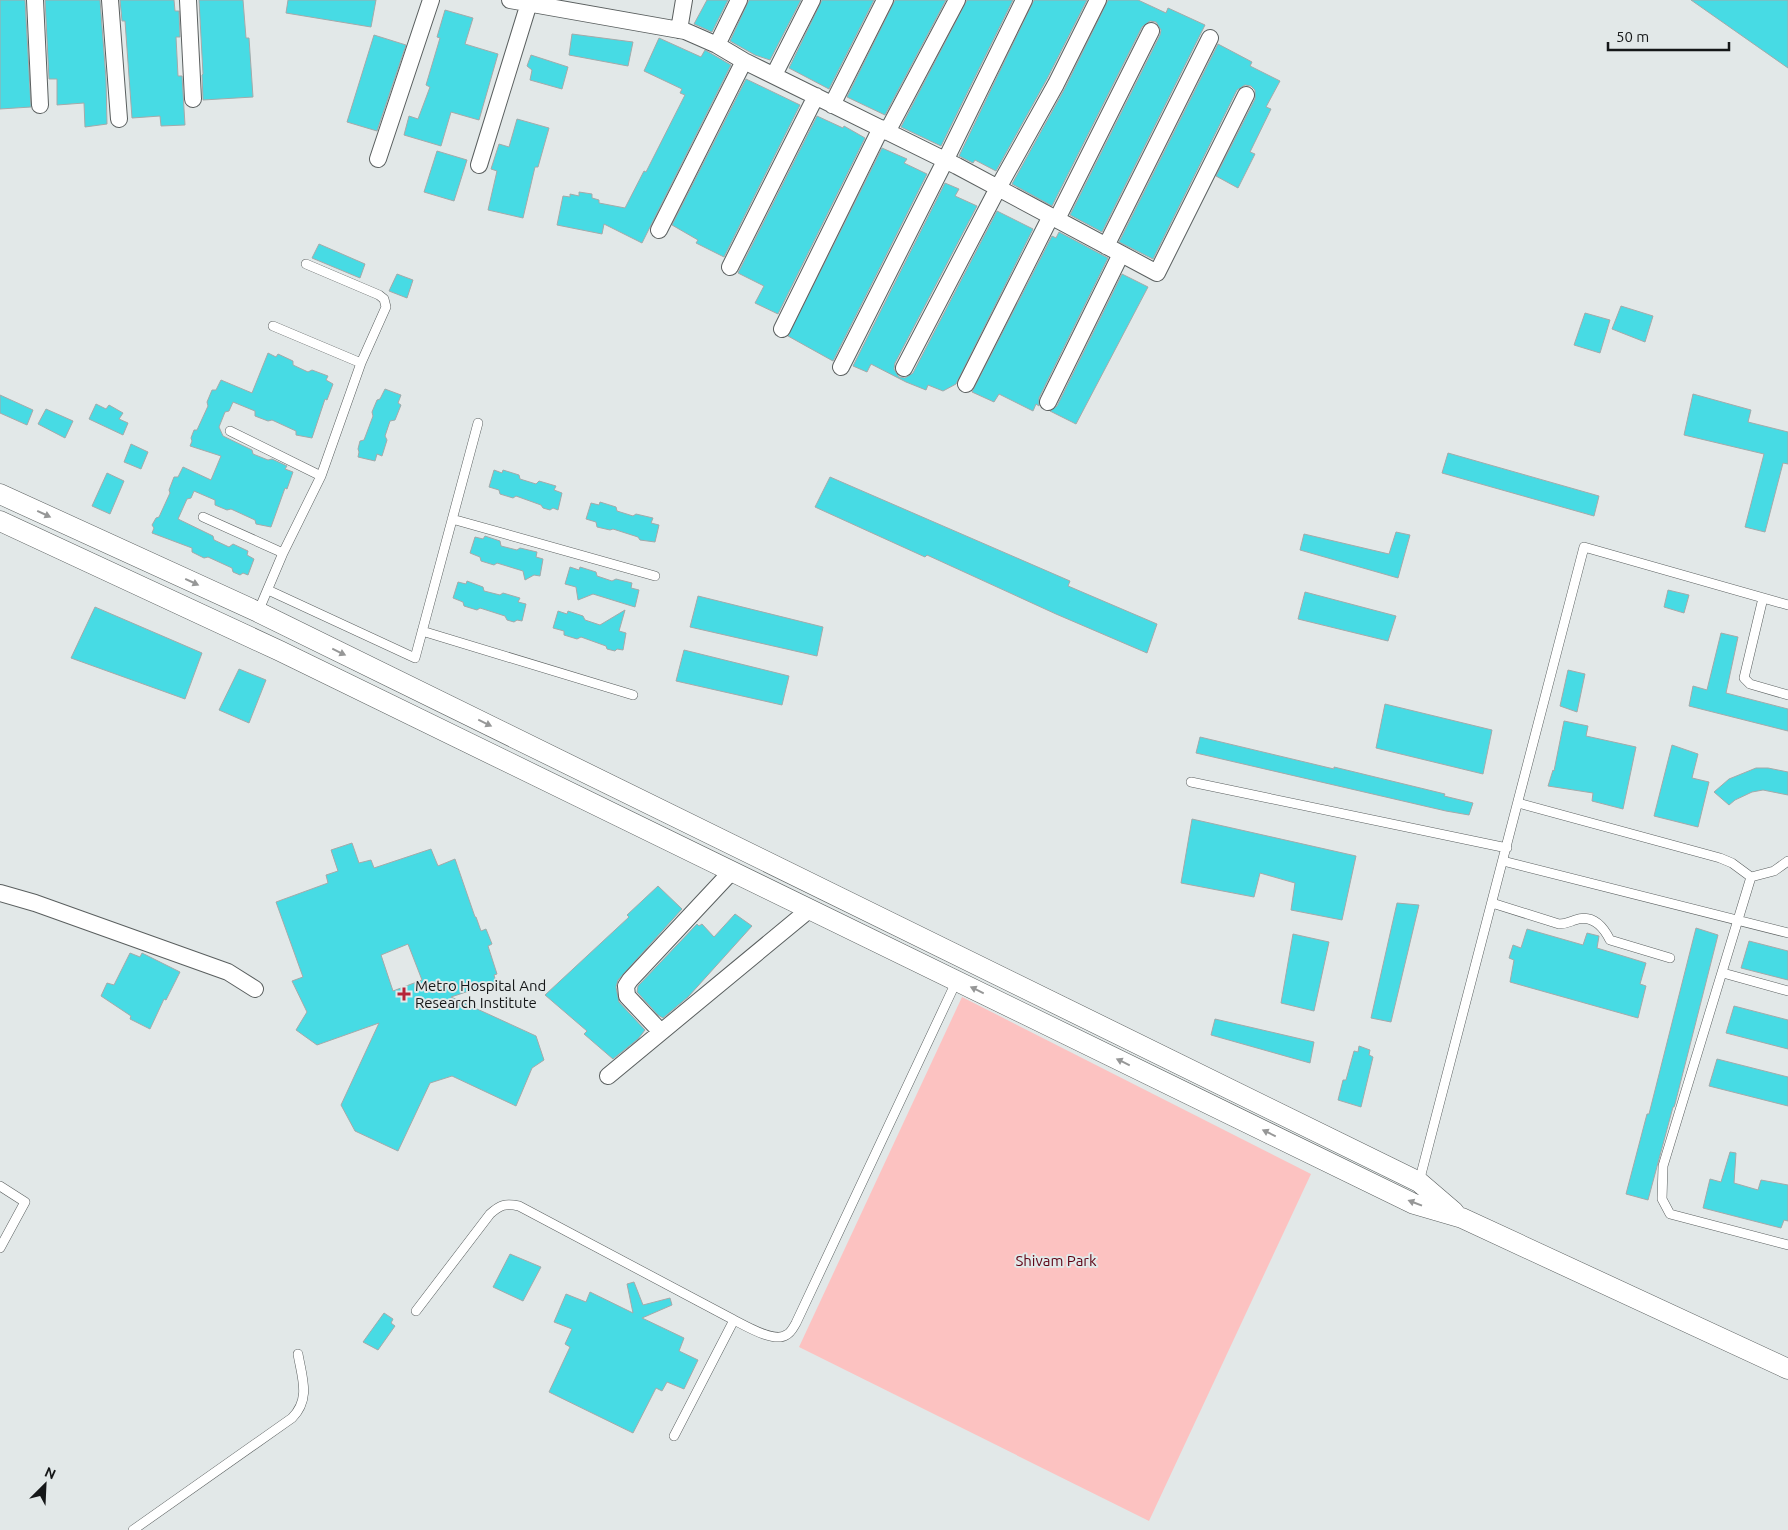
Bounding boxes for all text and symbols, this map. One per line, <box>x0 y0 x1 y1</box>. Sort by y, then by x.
scale bar <box>1608 20 1729 52</box>
text: 50 m <box>1616 28 1649 45</box>
one-way arrow <box>37 510 51 518</box>
one-way arrow <box>185 578 199 586</box>
one-way arrow <box>332 648 346 656</box>
one-way arrow <box>477 719 492 727</box>
place label: Metro Hospital And Research Institute <box>415 977 546 1011</box>
one-way arrow <box>970 986 984 994</box>
marker: Metro Hospital And Research Institute <box>397 987 411 1001</box>
one-way arrow <box>1116 1057 1130 1065</box>
one-way arrow <box>1262 1129 1276 1137</box>
one-way arrow <box>1407 1199 1422 1207</box>
park label: Shivam Park <box>1015 1252 1097 1269</box>
north arrow <box>20 1460 70 1510</box>
text: N <box>42 1464 58 1483</box>

